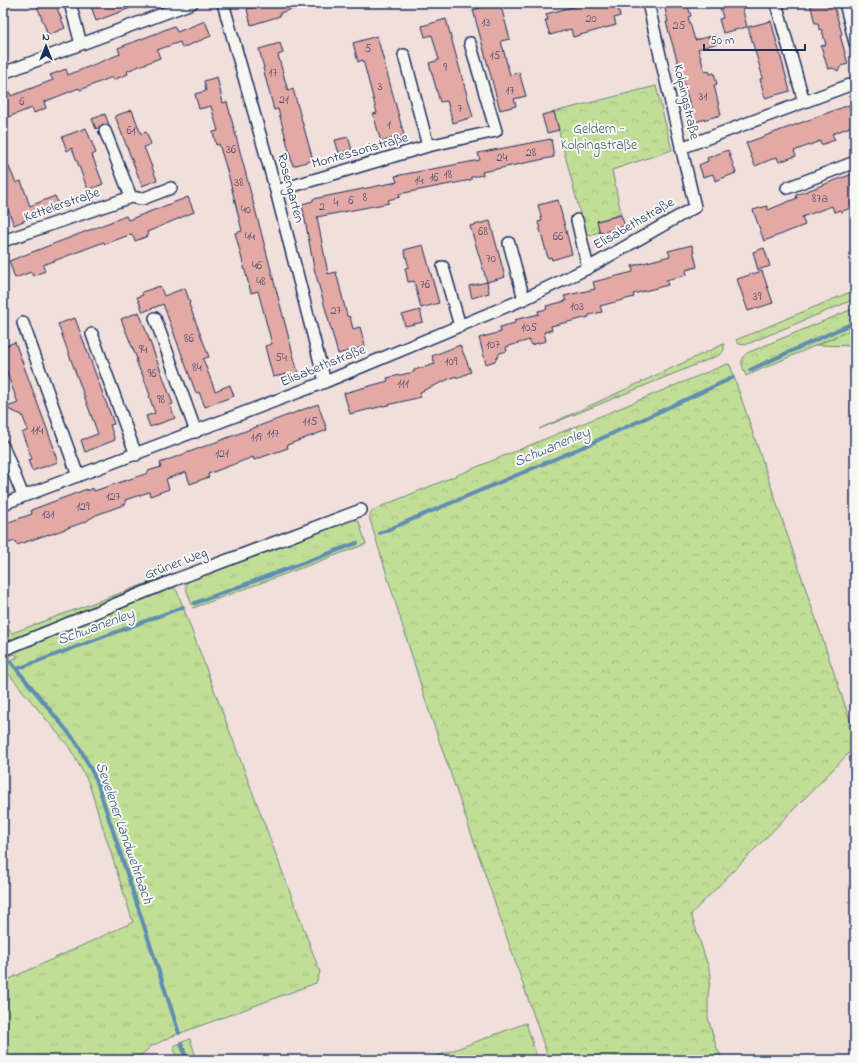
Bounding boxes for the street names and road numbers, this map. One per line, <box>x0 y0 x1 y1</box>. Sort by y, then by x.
street label: Kolpingstraße <box>666 62 705 143</box>
street label: Montessoristraße <box>309 127 411 175</box>
street label: Rosengarten <box>270 151 309 226</box>
street label: Kettelerstraße <box>21 182 103 228</box>
street label: Elisabethstraße <box>590 192 679 256</box>
street label: Elisabethstraße <box>277 339 370 393</box>
street label: Grüner Weg <box>142 542 211 586</box>

